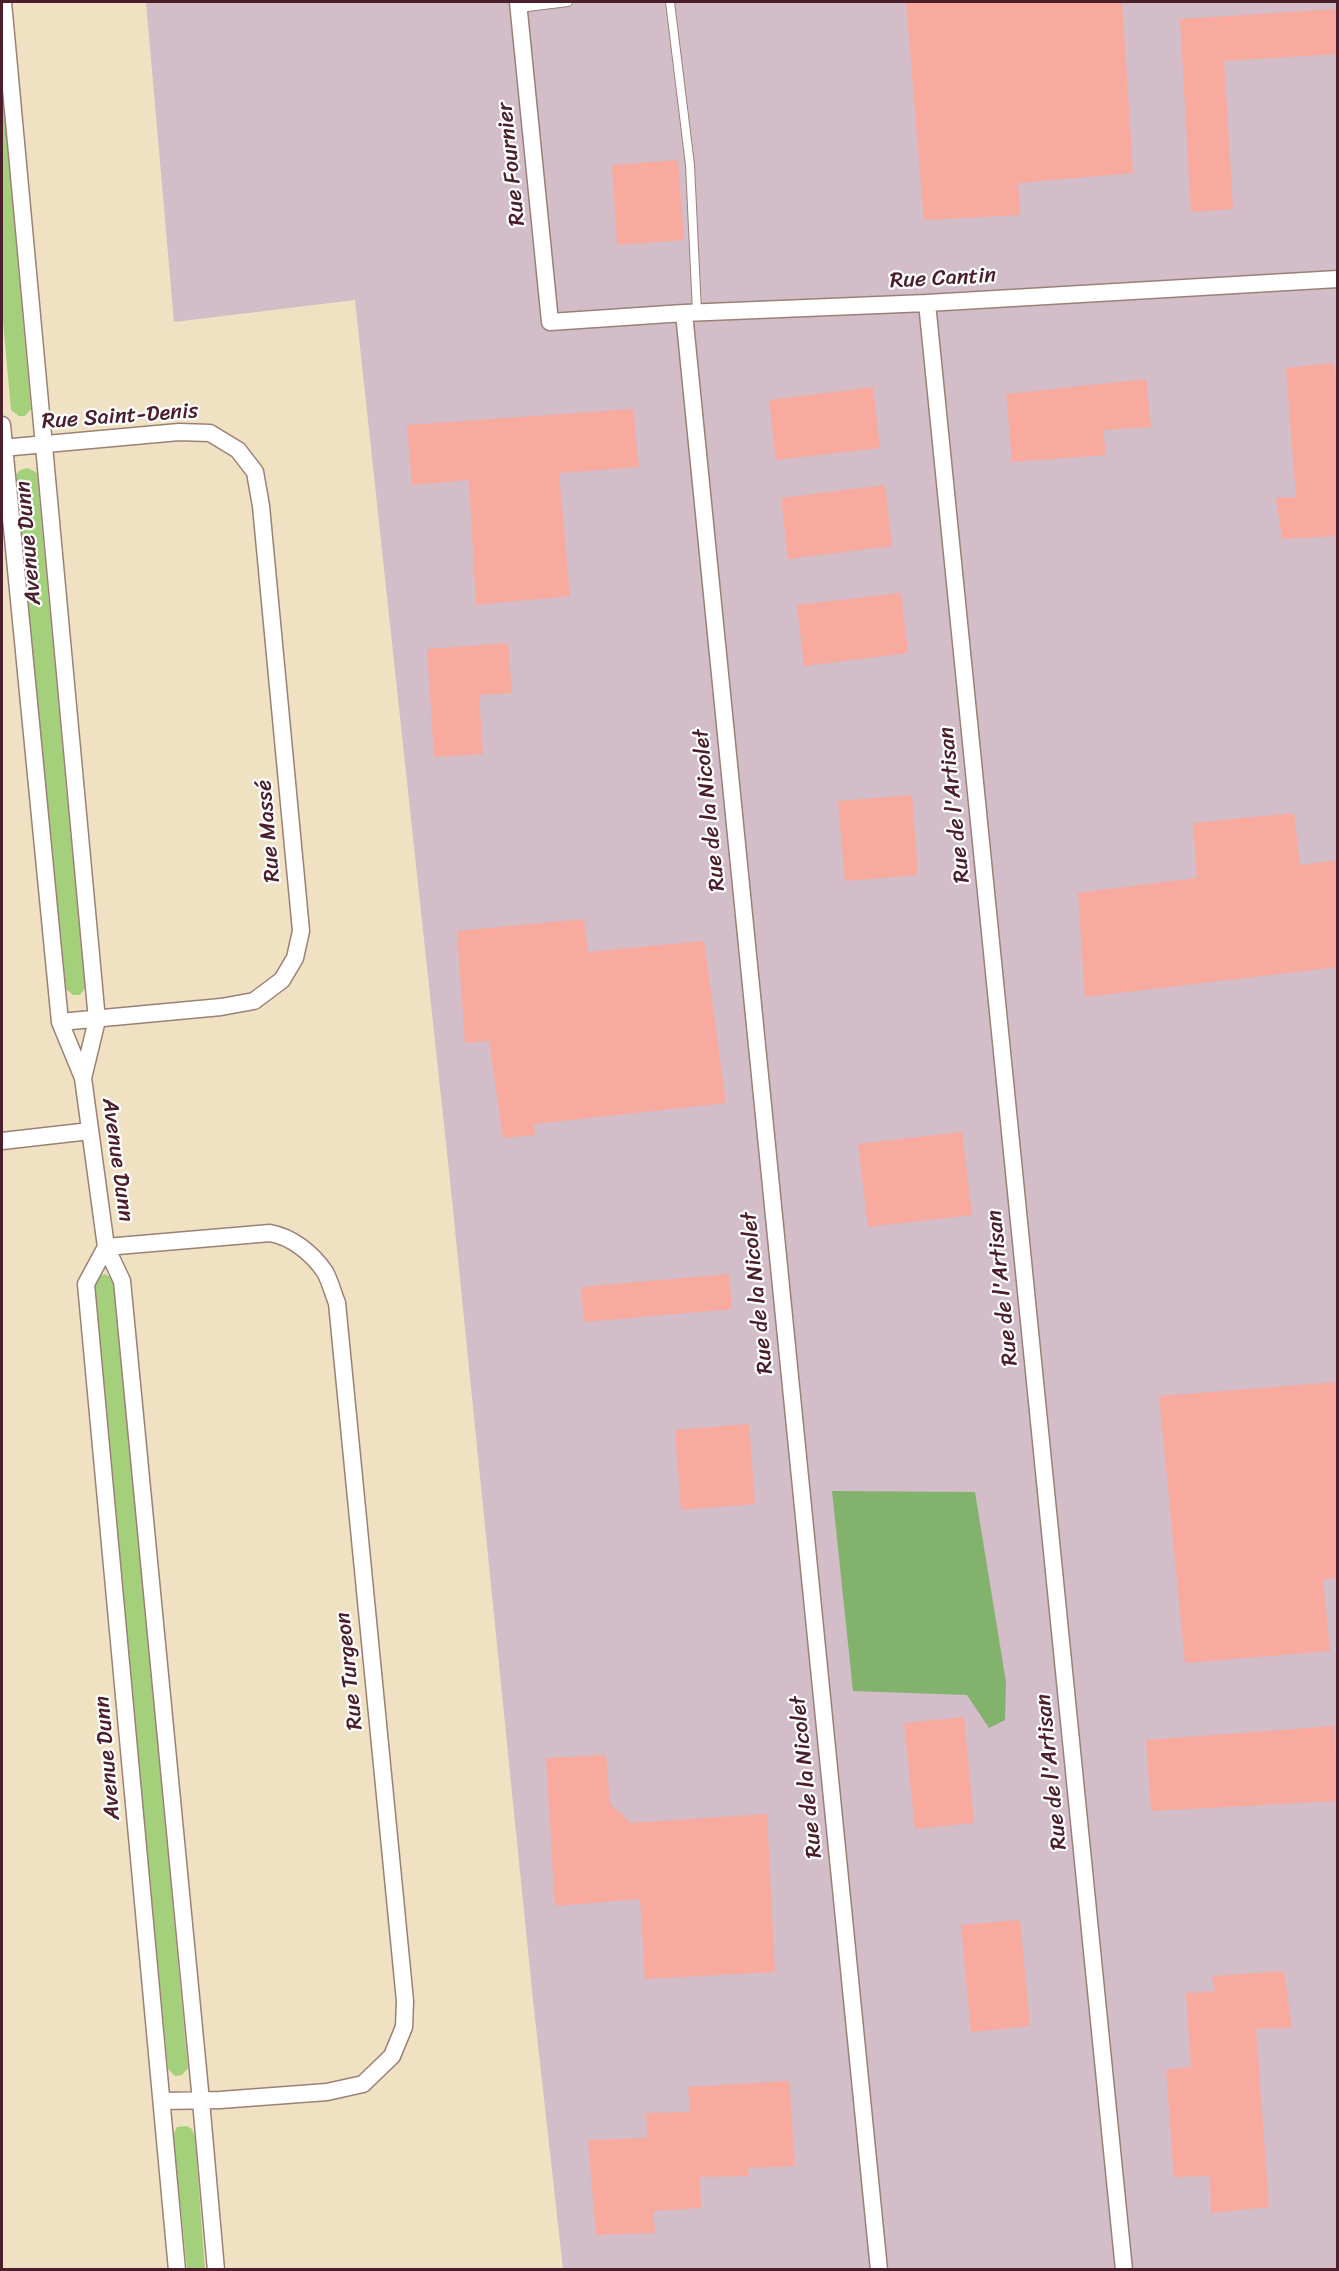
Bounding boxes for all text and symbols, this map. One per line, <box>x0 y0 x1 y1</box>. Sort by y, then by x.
street label: Rue Fournier <box>492 101 532 227</box>
street label: Rue Cantin <box>889 263 997 295</box>
street label: Rue Saint-Denis <box>41 398 199 436</box>
street label: Avenue Dunn <box>10 480 48 606</box>
street label: Rue de l'Artisan <box>934 726 976 884</box>
street label: Rue de la Nicolet <box>688 728 732 892</box>
street label: Rue Massé <box>251 779 287 883</box>
street label: Avenue Dunn <box>95 1096 139 1224</box>
street label: Rue de l'Artisan <box>982 1209 1024 1367</box>
street label: Rue de la Nicolet <box>736 1211 780 1375</box>
street label: Rue Turgeon <box>331 1611 369 1731</box>
street label: Rue de l'Artisan <box>1031 1693 1073 1851</box>
street label: Avenue Dunn <box>89 1695 127 1821</box>
street label: Rue de la Nicolet <box>785 1695 829 1859</box>

